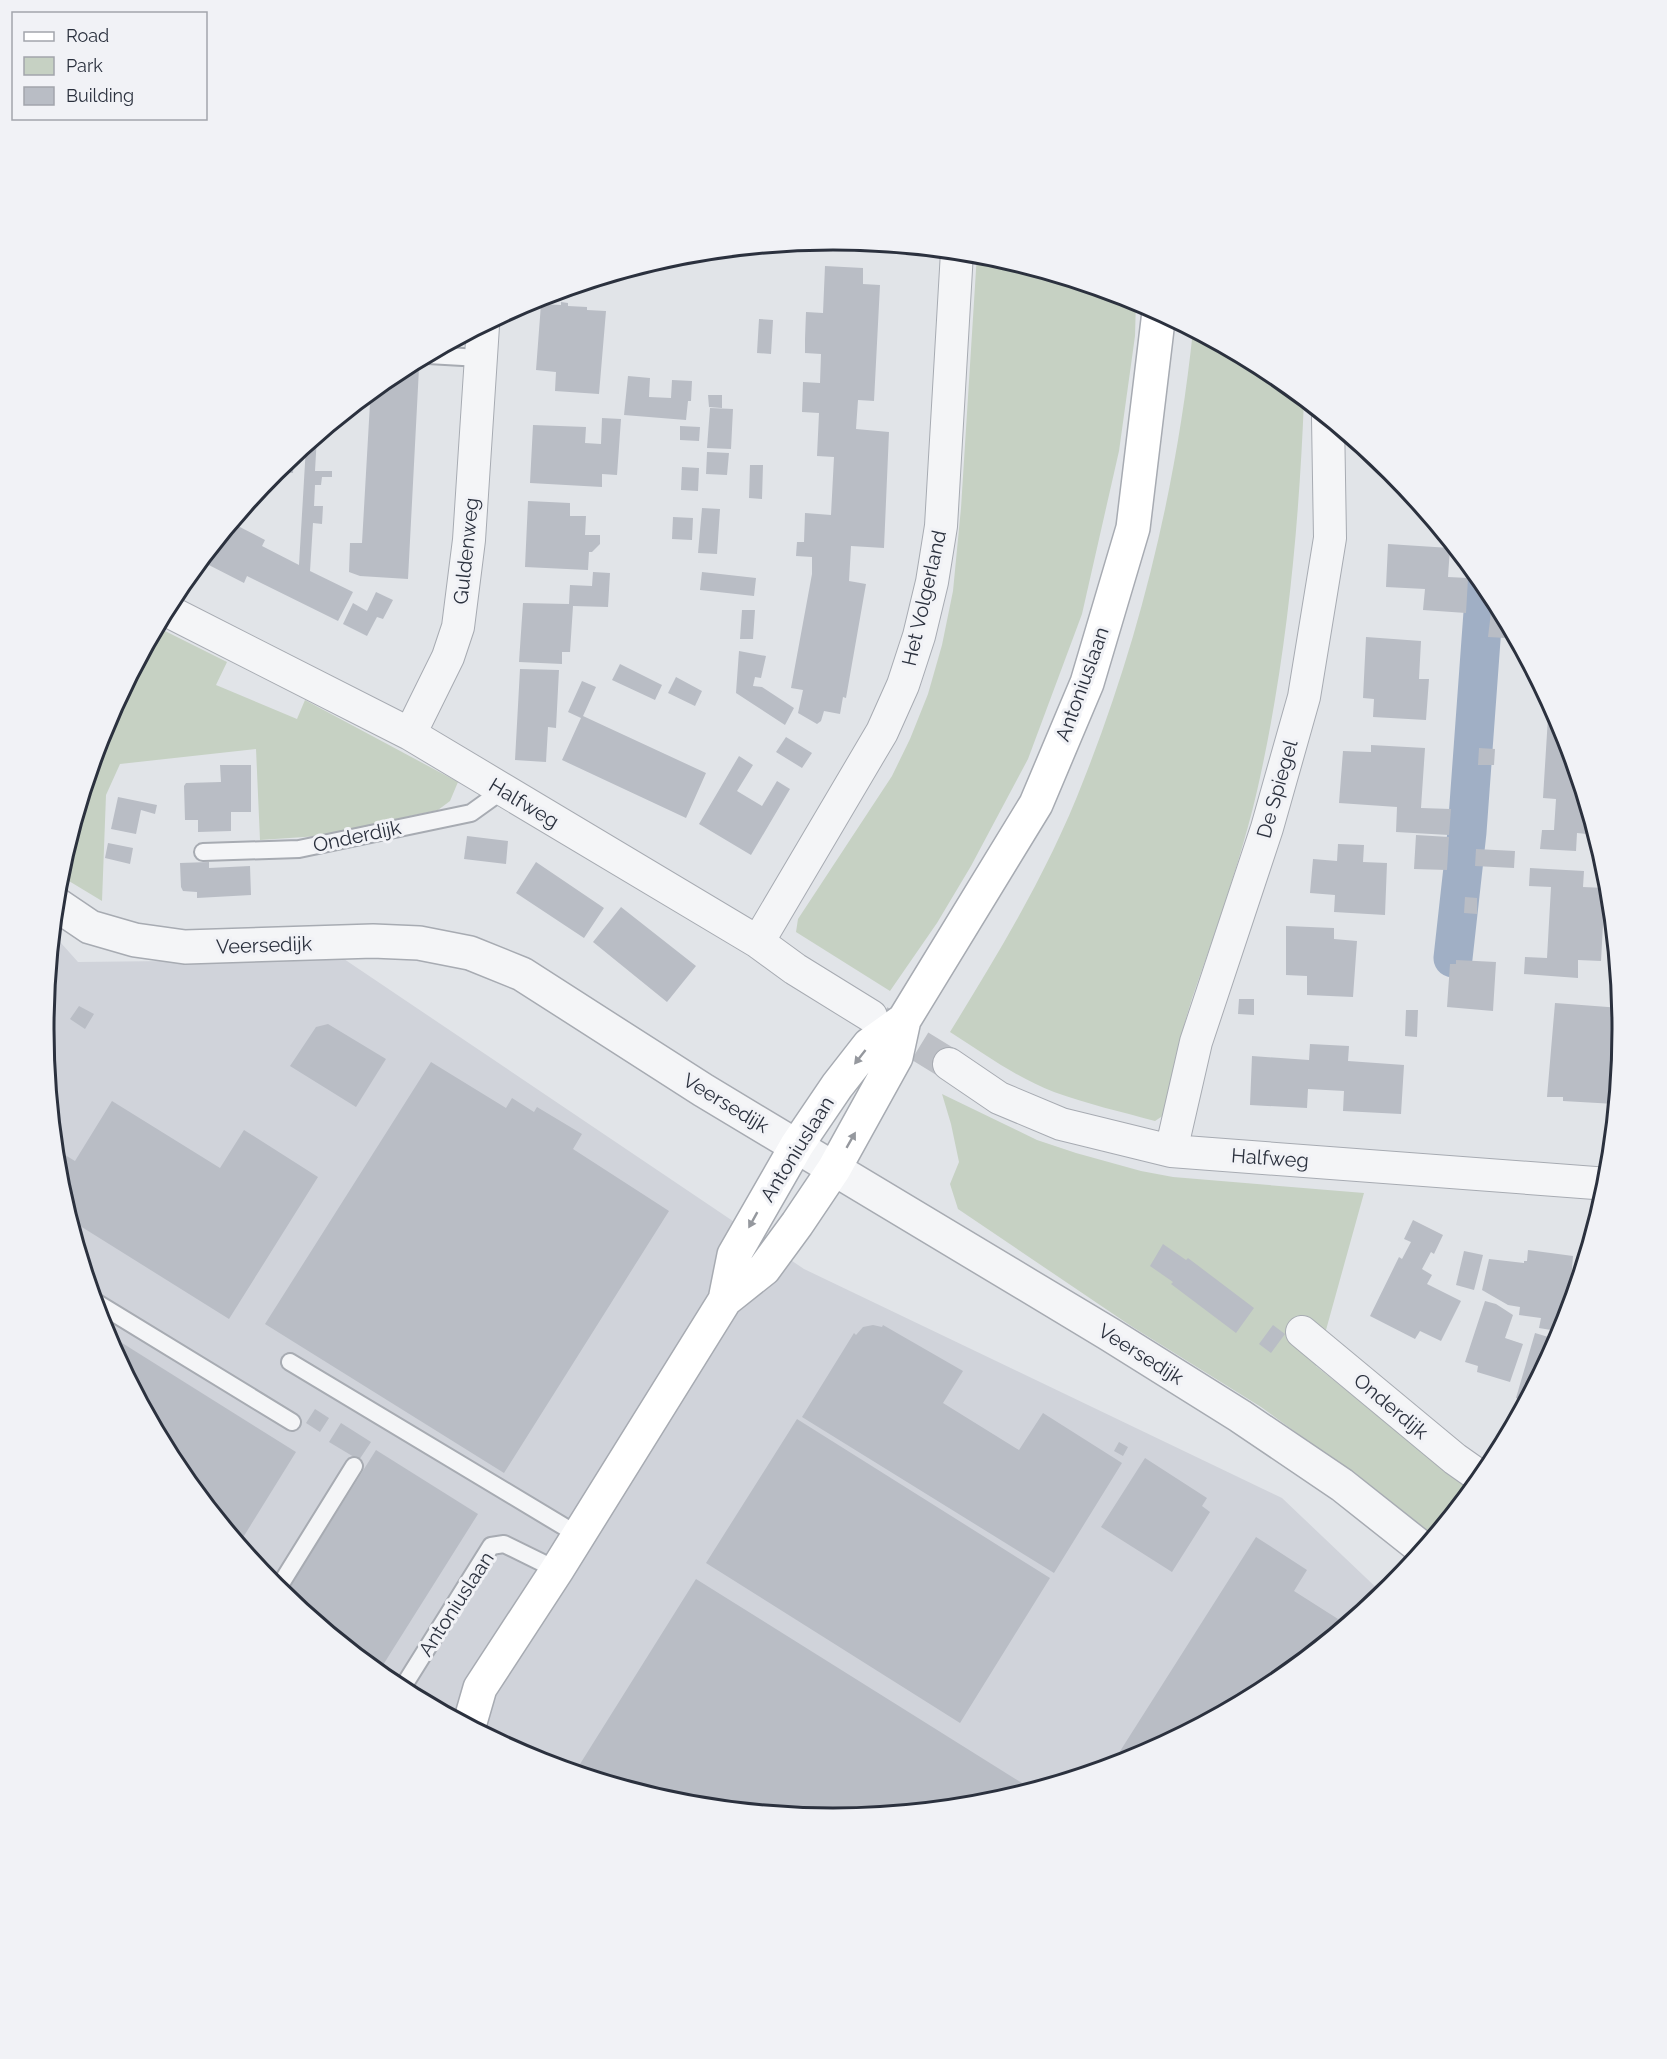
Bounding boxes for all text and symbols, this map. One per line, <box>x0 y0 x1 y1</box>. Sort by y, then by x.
legend <box>12 12 207 120</box>
text: Road <box>66 25 109 46</box>
text: Park <box>66 55 103 76</box>
text: Building <box>66 85 134 106</box>
street label: Guldenweg <box>448 496 484 606</box>
street label: Het Volgerland <box>897 528 951 668</box>
street label: Antoniuslaan <box>1050 624 1114 744</box>
street label: De Spiegel <box>1252 736 1303 841</box>
street label: Halfweg <box>485 773 563 833</box>
street label: Onderdijk <box>311 815 404 857</box>
street label: Veersedijk <box>216 931 313 959</box>
one-way arrow <box>854 1049 866 1064</box>
street label: Veersedijk <box>679 1068 774 1138</box>
street label: Antoniuslaan <box>755 1092 839 1206</box>
one-way arrow <box>845 1132 856 1148</box>
street label: Halfweg <box>1230 1143 1310 1173</box>
one-way arrow <box>748 1212 758 1229</box>
street label: Veersedijk <box>1094 1318 1188 1390</box>
street label: Onderdijk <box>1349 1368 1433 1444</box>
street label: Antoniuslaan <box>413 1547 499 1661</box>

